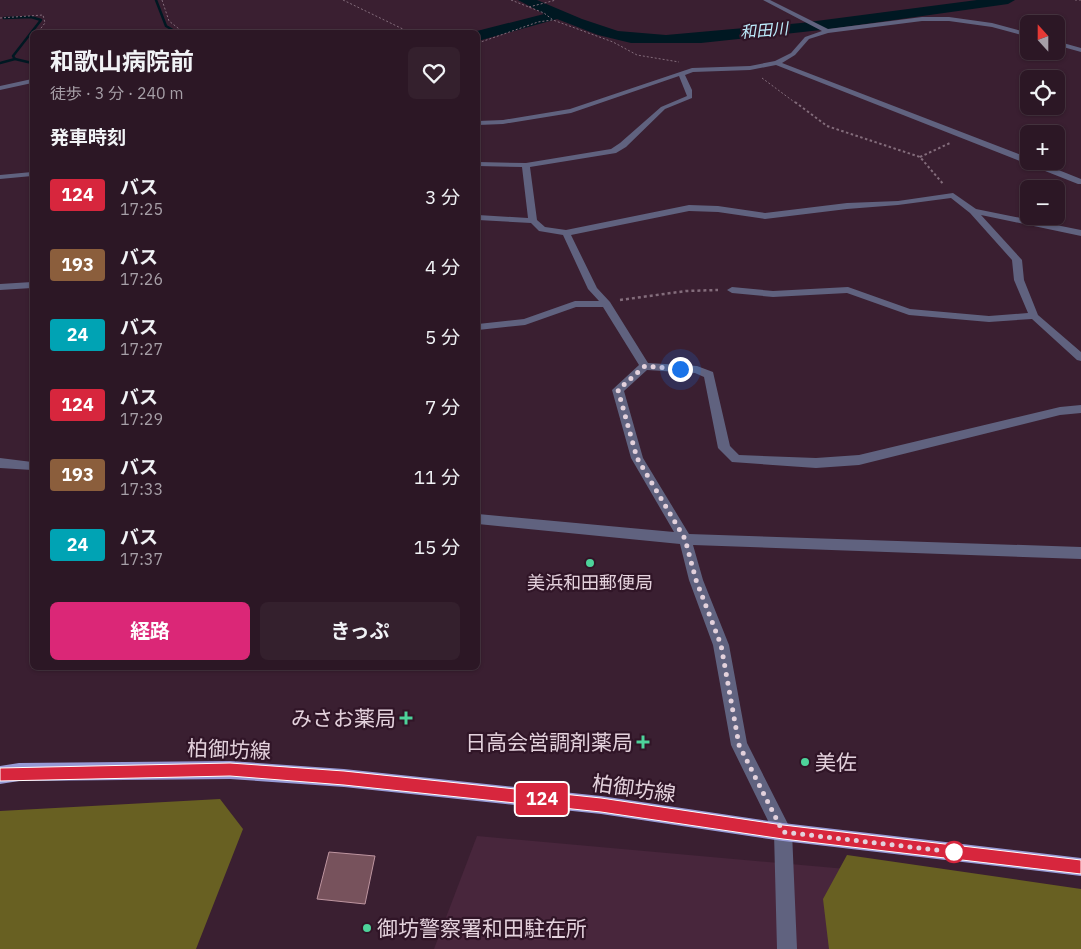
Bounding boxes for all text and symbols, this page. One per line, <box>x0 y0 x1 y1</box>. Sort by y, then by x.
north arrow <box>1020 15 1065 60</box>
map controls <box>1020 15 1065 225</box>
water label: 和田川 <box>739 18 791 42</box>
text: 和歌山病院前 <box>50 45 194 77</box>
button: heart <box>408 47 460 99</box>
button: locate <box>1020 70 1065 115</box>
text: 徒歩 · 3 分 · 240 m <box>50 83 183 103</box>
text: 発車時刻 <box>50 125 126 149</box>
button: + <box>1020 125 1065 170</box>
text: バス <box>120 175 158 199</box>
button: − <box>1020 180 1065 225</box>
text: 124 <box>61 183 94 206</box>
text: 3 分 <box>425 185 460 209</box>
text: 17:25 <box>120 199 163 219</box>
text: バス <box>120 245 158 269</box>
text: 193 <box>61 253 94 276</box>
text: 4 分 <box>425 255 460 279</box>
text: 17:26 <box>120 269 163 289</box>
text: バス <box>120 315 158 339</box>
text: 24 <box>67 323 88 346</box>
text: 5 分 <box>425 325 460 349</box>
text: 17:27 <box>120 339 163 359</box>
your location <box>668 357 693 382</box>
text: バス <box>120 385 158 409</box>
text: 124 <box>61 393 94 416</box>
text: 7 分 <box>425 395 460 419</box>
text: 17:29 <box>120 409 163 429</box>
text: バス <box>120 455 158 479</box>
text: 193 <box>61 463 94 486</box>
text: 11 分 <box>414 465 460 489</box>
text: 17:33 <box>120 479 163 499</box>
text: バス <box>120 525 158 549</box>
text: 24 <box>67 533 88 556</box>
text: 15 分 <box>414 535 460 559</box>
text: 17:37 <box>120 549 163 569</box>
marker: 美浜和田郵便局 <box>584 557 596 569</box>
place label: 美浜和田郵便局 <box>527 571 653 594</box>
button: 経路 <box>50 602 250 660</box>
button: きっぷ <box>260 602 460 660</box>
place label: みさお薬局 <box>291 704 396 732</box>
marker: みさお薬局 <box>400 712 412 724</box>
place label: 日高会営調剤薬局 <box>465 728 633 756</box>
street label: 柏御坊線 <box>187 734 271 764</box>
marker: 日高会営調剤薬局 <box>637 736 649 748</box>
place label: 美佐 <box>815 748 857 776</box>
marker: 美佐 <box>799 756 811 768</box>
street label: 柏御坊線 <box>590 768 678 808</box>
line badge: 124 <box>513 783 571 815</box>
text: 124 <box>526 787 558 810</box>
unlabelled marker <box>943 841 965 863</box>
place label: 御坊警察署和田駐在所 <box>377 914 587 942</box>
marker: 御坊警察署和田駐在所 <box>361 922 373 934</box>

